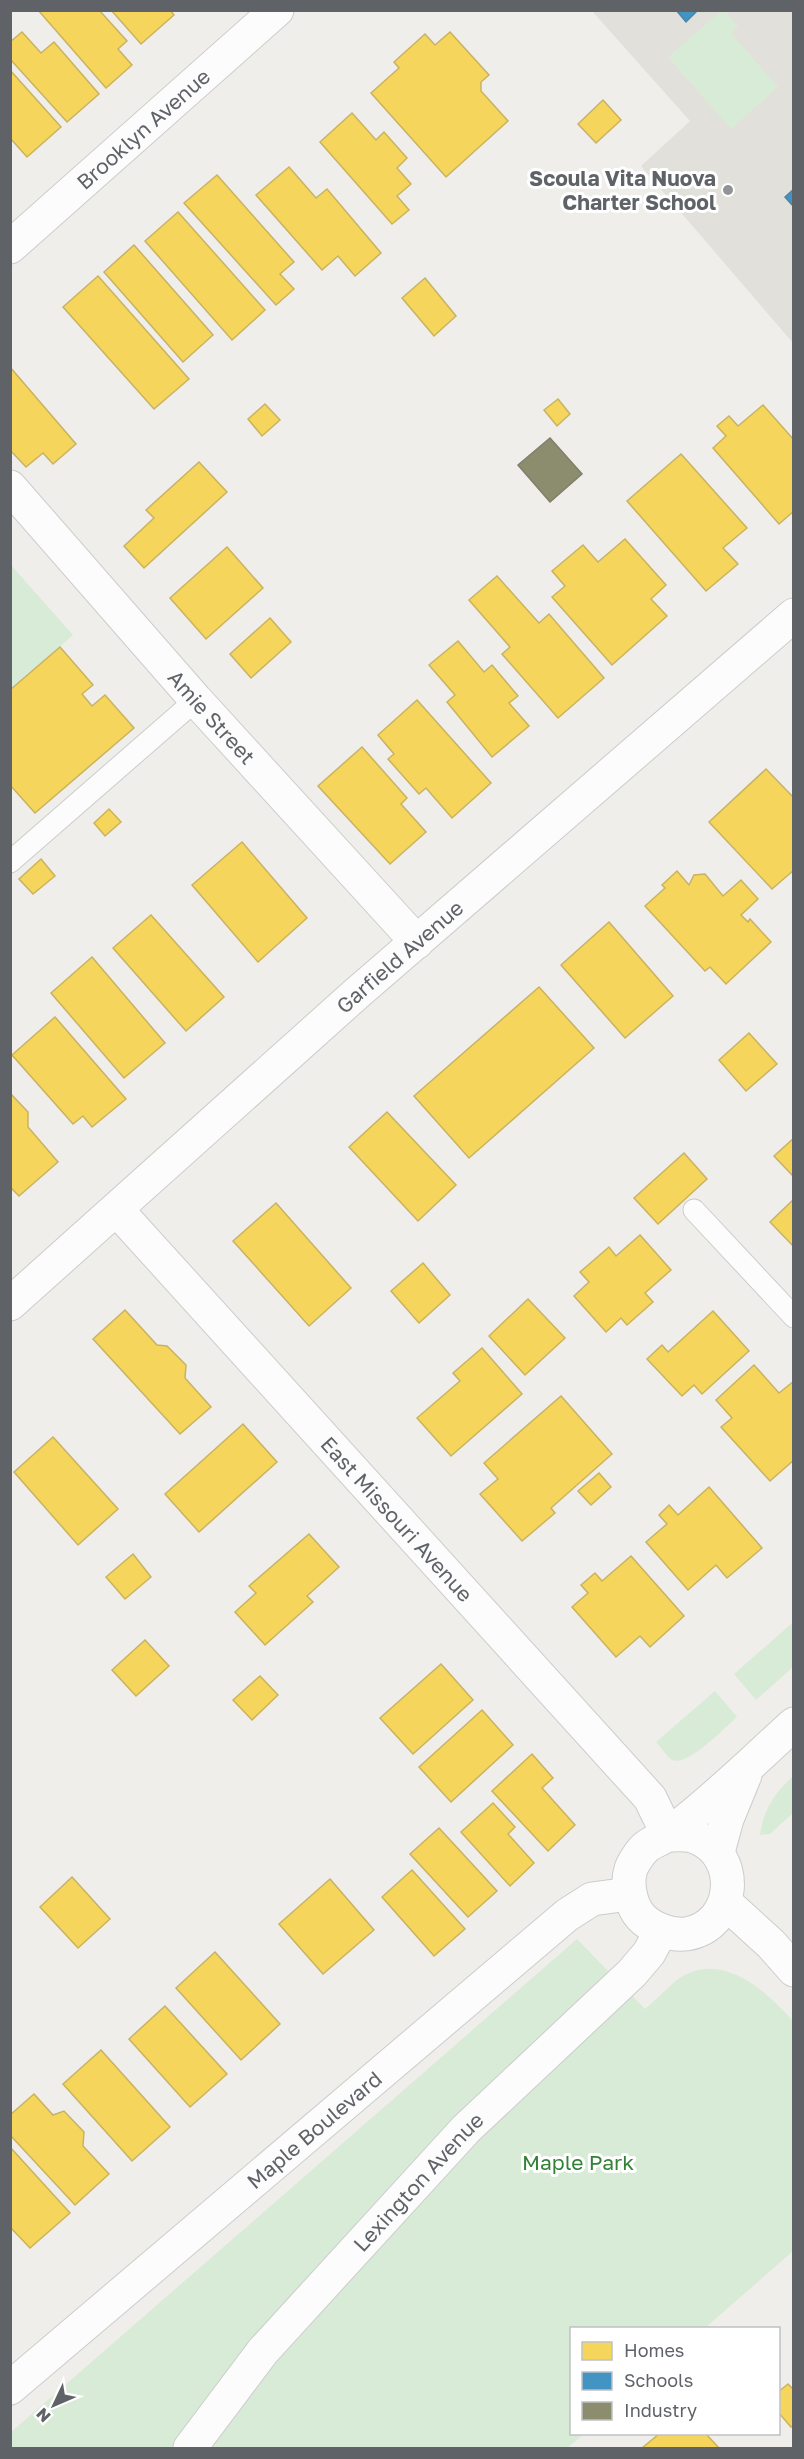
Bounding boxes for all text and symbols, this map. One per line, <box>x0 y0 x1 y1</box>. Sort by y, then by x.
street label: Brooklyn Avenue <box>71 63 215 195</box>
place label: Scoula Vita Nuova Charter School <box>529 165 716 215</box>
marker: Scoula Vita Nuova Charter School <box>721 183 735 197</box>
street label: Amie Street <box>163 665 261 769</box>
street label: Garfield Avenue <box>331 894 468 1019</box>
street label: East Missouri Avenue <box>316 1431 479 1607</box>
street label: Maple Boulevard <box>242 2065 387 2194</box>
street label: Lexington Avenue <box>348 2107 489 2257</box>
park label: Maple Park <box>522 2149 634 2175</box>
legend <box>570 2327 780 2435</box>
text: Homes <box>624 2339 684 2361</box>
text: Schools <box>624 2369 693 2391</box>
north arrow <box>24 2375 84 2435</box>
text: Industry <box>624 2399 697 2421</box>
text: N <box>32 2404 55 2427</box>

